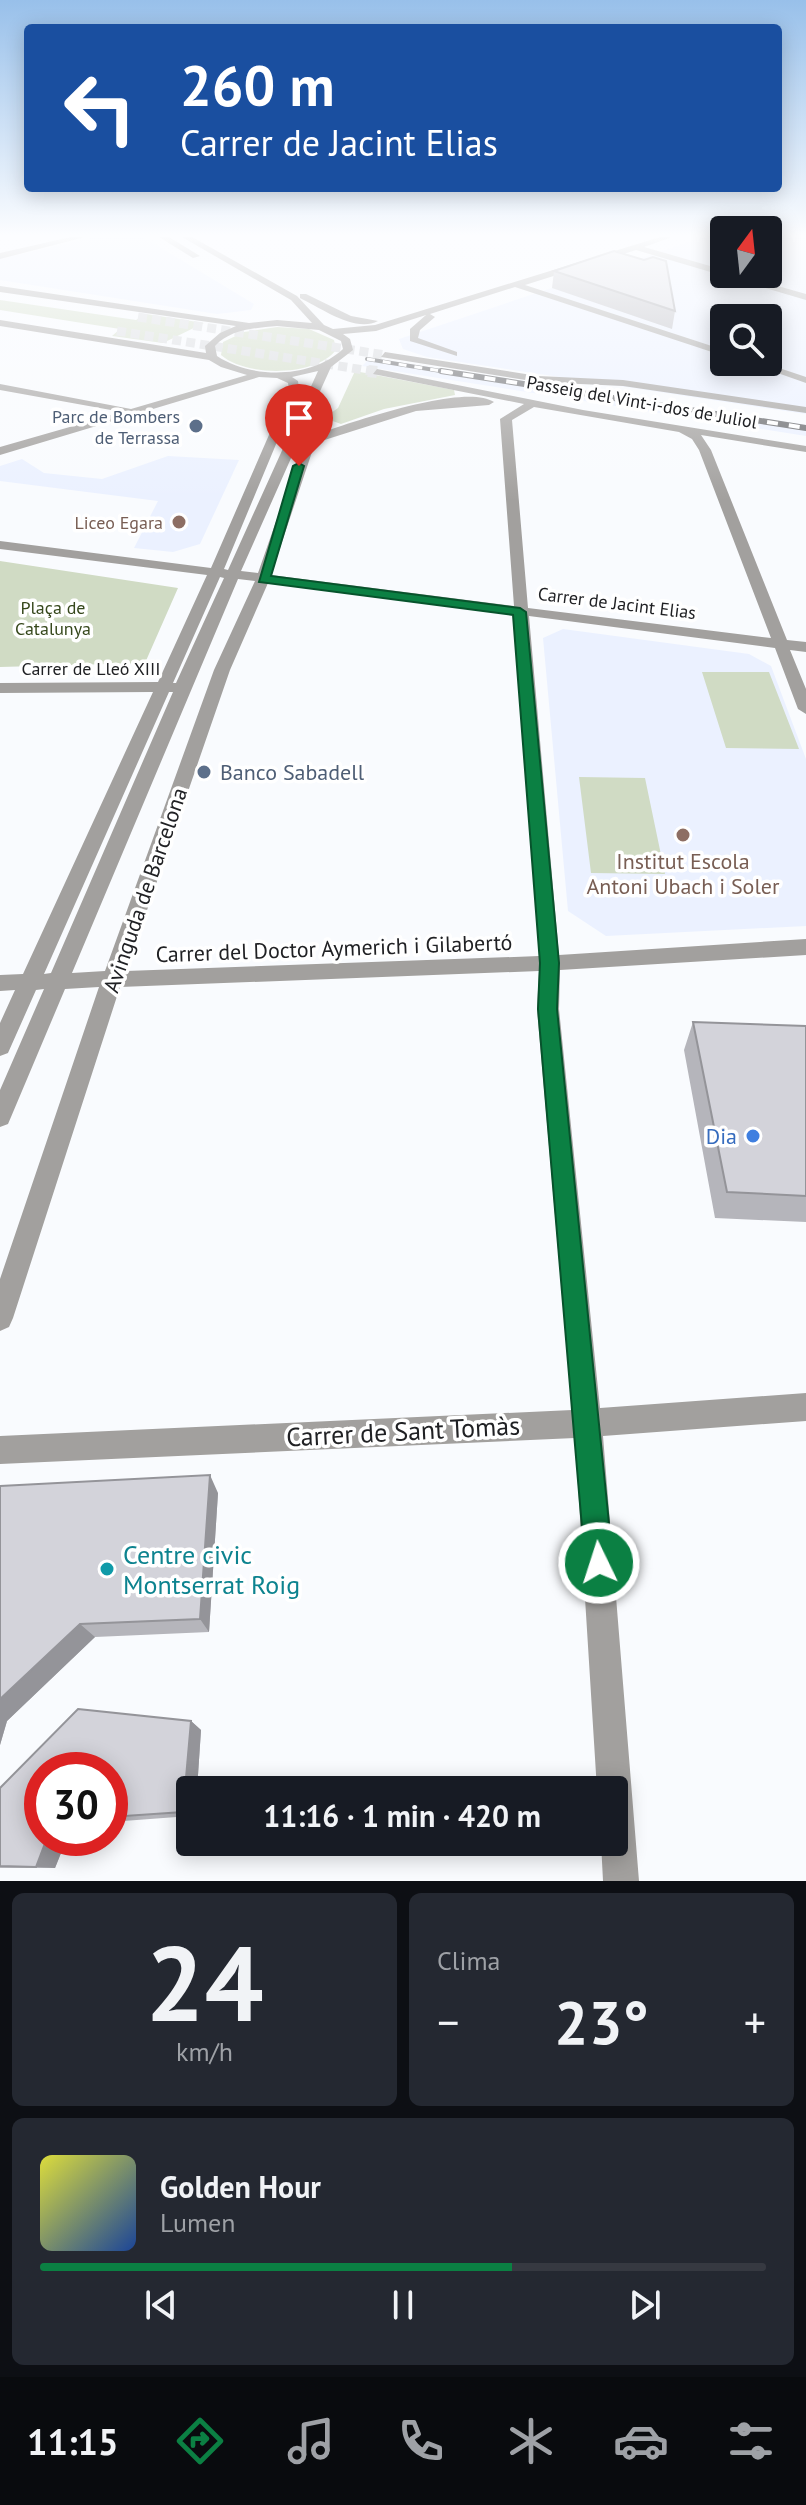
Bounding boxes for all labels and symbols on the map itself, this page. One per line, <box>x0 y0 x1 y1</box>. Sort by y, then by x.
north arrow <box>710 216 782 288</box>
street label: Passeig del Vint-i-dos de Juliol <box>525 370 760 434</box>
pin <box>265 384 333 466</box>
place label: Parc de Bombers de Terrassa <box>52 405 180 449</box>
marker: Parc de Bombers de Terrassa <box>187 417 205 435</box>
place label: Liceo Egara <box>74 511 163 534</box>
marker: Liceo Egara <box>170 513 188 531</box>
street label: Carrer de Jacint Elias <box>537 582 697 624</box>
park label: Plaça de Catalunya <box>15 596 91 640</box>
street label: Carrer de Lleó XIII <box>21 657 161 680</box>
place label: Banco Sabadell <box>220 758 365 786</box>
marker: Banco Sabadell <box>195 763 213 781</box>
street label: Avinguda de Barcelona <box>97 784 193 996</box>
marker: Institut Escola Antoni Ubach i Soler <box>674 826 692 844</box>
place label: Institut Escola Antoni Ubach i Soler <box>586 847 780 900</box>
street label: Carrer del Doctor Aymerich i Gilabertó <box>155 928 513 968</box>
place label: Dia <box>706 1122 737 1150</box>
marker: Dia <box>744 1127 762 1145</box>
street label: Carrer de Sant Tomàs <box>285 1408 521 1454</box>
position arrow <box>557 1521 641 1605</box>
place label: Centre civic Montserrat Roig <box>123 1538 300 1601</box>
marker: Centre civic Montserrat Roig <box>98 1560 116 1578</box>
speed limit sign: 30 <box>24 1752 128 1856</box>

